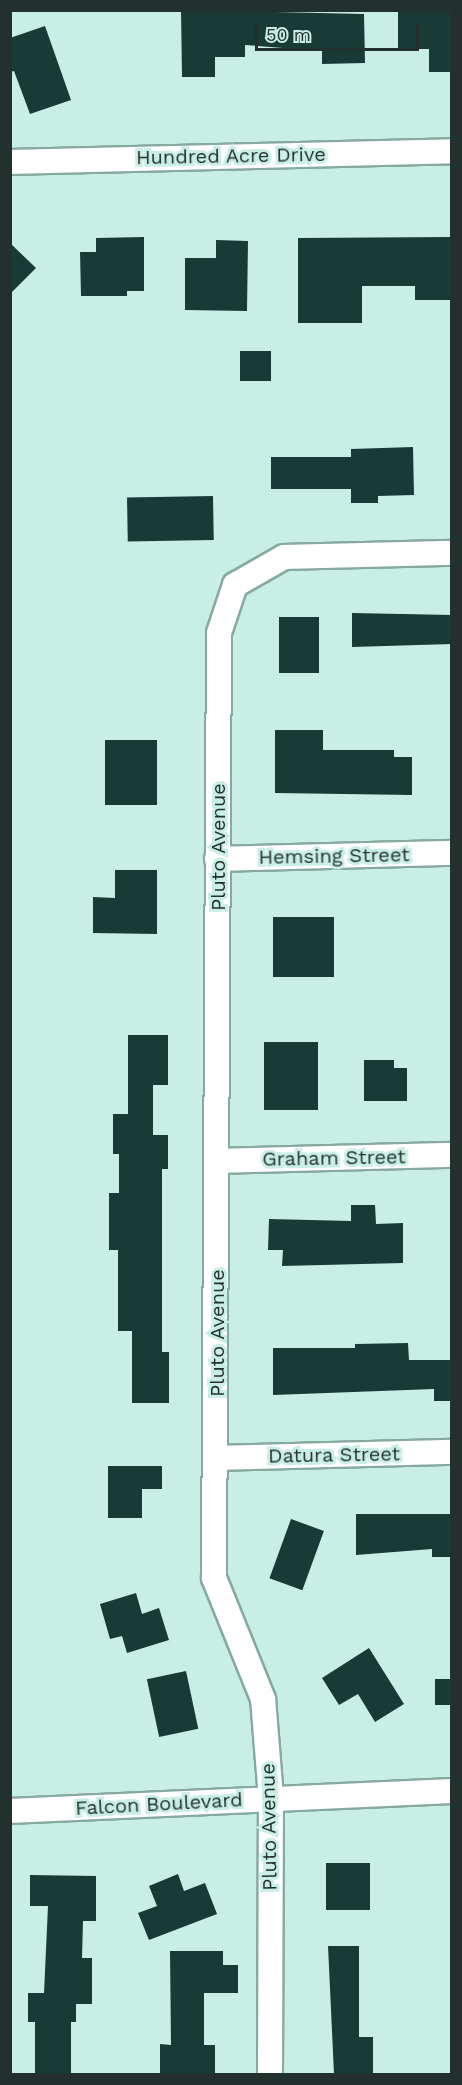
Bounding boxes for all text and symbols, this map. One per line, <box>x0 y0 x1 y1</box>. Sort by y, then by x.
scale bar <box>258 12 422 50</box>
text: 50 m <box>266 24 311 45</box>
street label: Hundred Acre Drive <box>135 142 327 170</box>
street label: Pluto Avenue <box>206 783 230 911</box>
street label: Hemsing Street <box>258 843 410 869</box>
street label: Graham Street <box>262 1145 406 1171</box>
street label: Pluto Avenue <box>205 1269 229 1397</box>
street label: Datura Street <box>268 1442 400 1468</box>
street label: Pluto Avenue <box>256 1763 282 1891</box>
street label: Falcon Boulevard <box>75 1788 243 1820</box>

